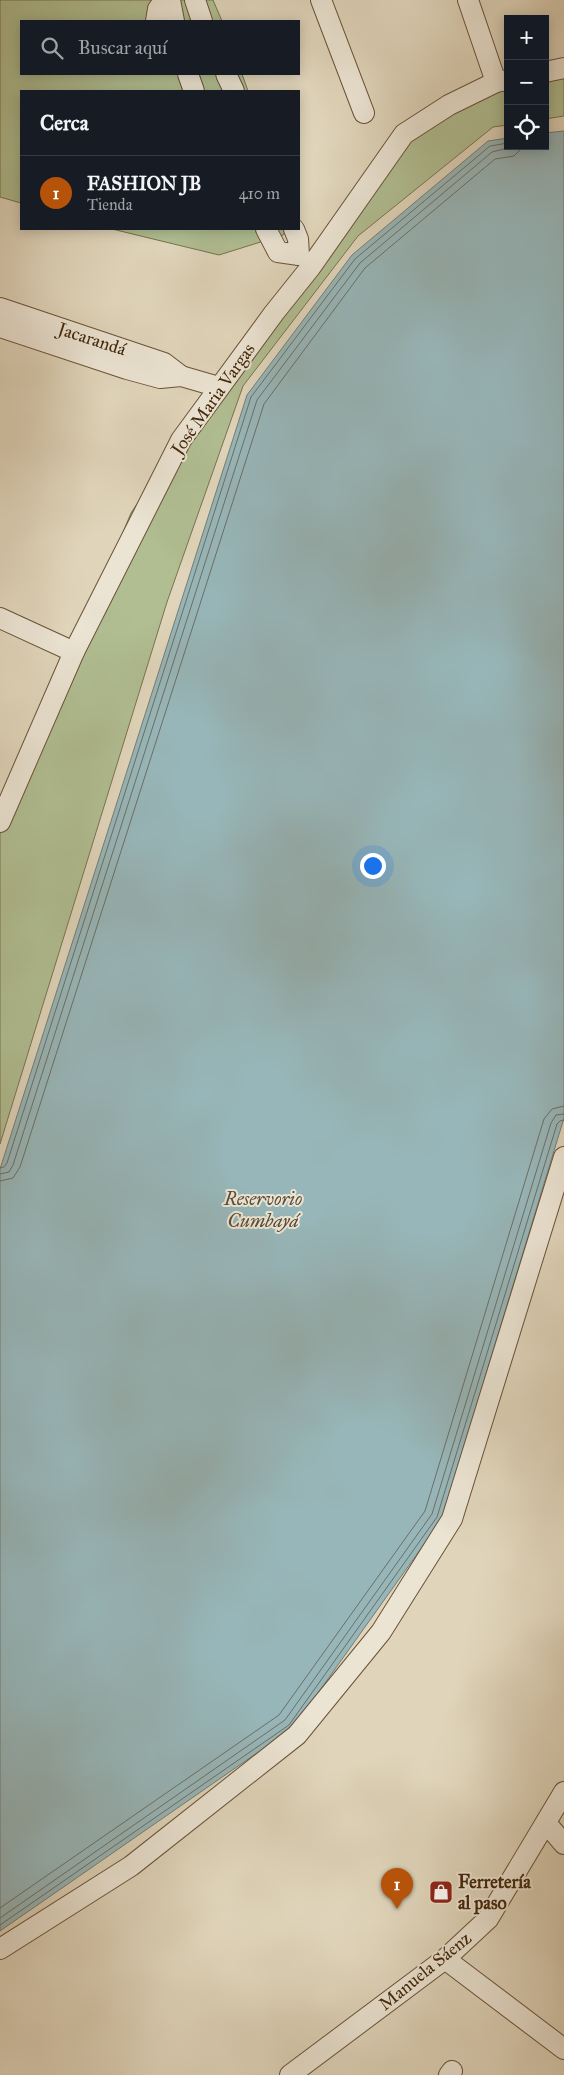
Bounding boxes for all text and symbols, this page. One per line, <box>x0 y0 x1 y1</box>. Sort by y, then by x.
map controls <box>504 15 549 150</box>
button: + <box>504 15 549 60</box>
search box <box>20 20 300 75</box>
icon: search <box>38 34 66 62</box>
text: Buscar aquí <box>78 36 167 59</box>
button: − <box>504 60 549 105</box>
button: locate <box>504 105 549 150</box>
text: Cerca <box>40 110 89 136</box>
text: FASHION JB <box>87 172 201 195</box>
text: 1 <box>53 184 59 203</box>
text: 410 m <box>239 184 280 203</box>
text: Tienda <box>87 195 132 214</box>
street label: Jacarandá <box>53 317 129 361</box>
street label: José Maria Vargas <box>165 339 261 461</box>
your location <box>360 853 386 879</box>
water label: Reservorio Cumbayá <box>223 1187 302 1232</box>
pin: 1 <box>381 1868 413 1909</box>
place label: Ferretería al paso <box>458 1871 531 1915</box>
shop icon: Ferretería al paso <box>428 1879 454 1905</box>
street label: Manuela Sáenz <box>374 1927 476 2015</box>

